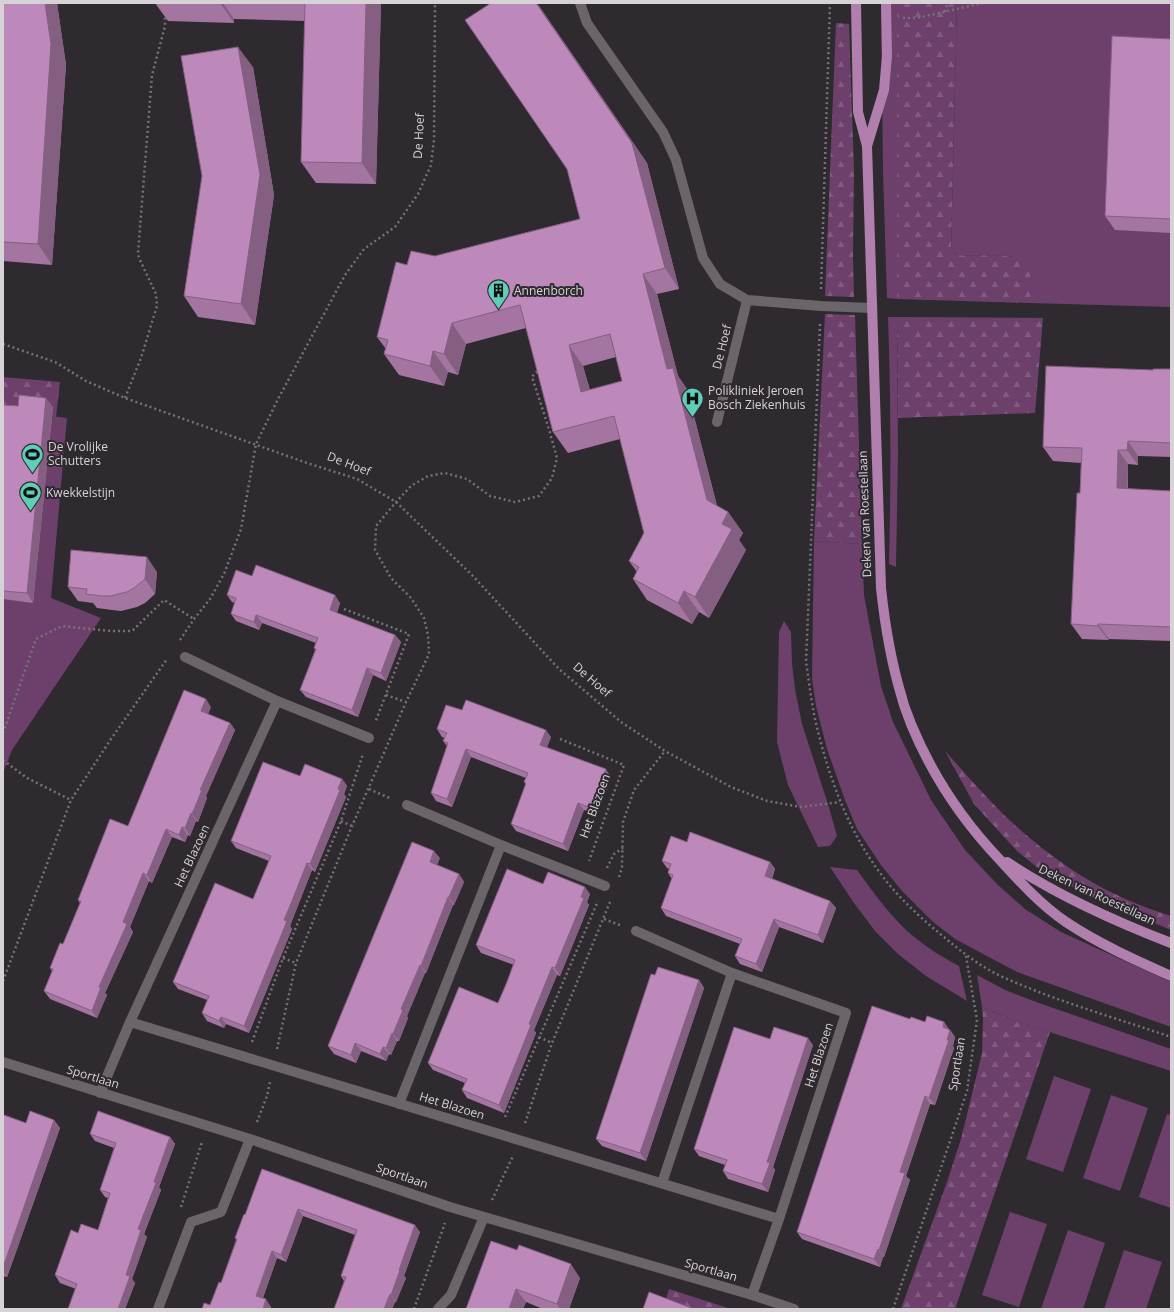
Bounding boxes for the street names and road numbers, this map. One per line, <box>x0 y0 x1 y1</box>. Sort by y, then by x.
street label: De Hoef <box>409 112 428 159</box>
street label: De Hoef <box>708 322 735 371</box>
street label: De Hoef <box>325 447 374 480</box>
street label: Deken van Roestellaan <box>854 450 875 578</box>
street label: De Hoef <box>570 658 616 702</box>
street label: Het Blazoen <box>575 771 614 840</box>
street label: Het Blazoen <box>170 822 213 890</box>
street label: Deken van Roestellaan <box>1036 860 1158 929</box>
street label: Het Blazoen <box>800 1020 837 1090</box>
street label: Sportlaan <box>944 1036 969 1092</box>
street label: Sportlaan <box>65 1060 121 1093</box>
street label: Het Blazoen <box>417 1088 487 1123</box>
street label: Sportlaan <box>374 1159 430 1192</box>
street label: Sportlaan <box>683 1254 739 1285</box>

